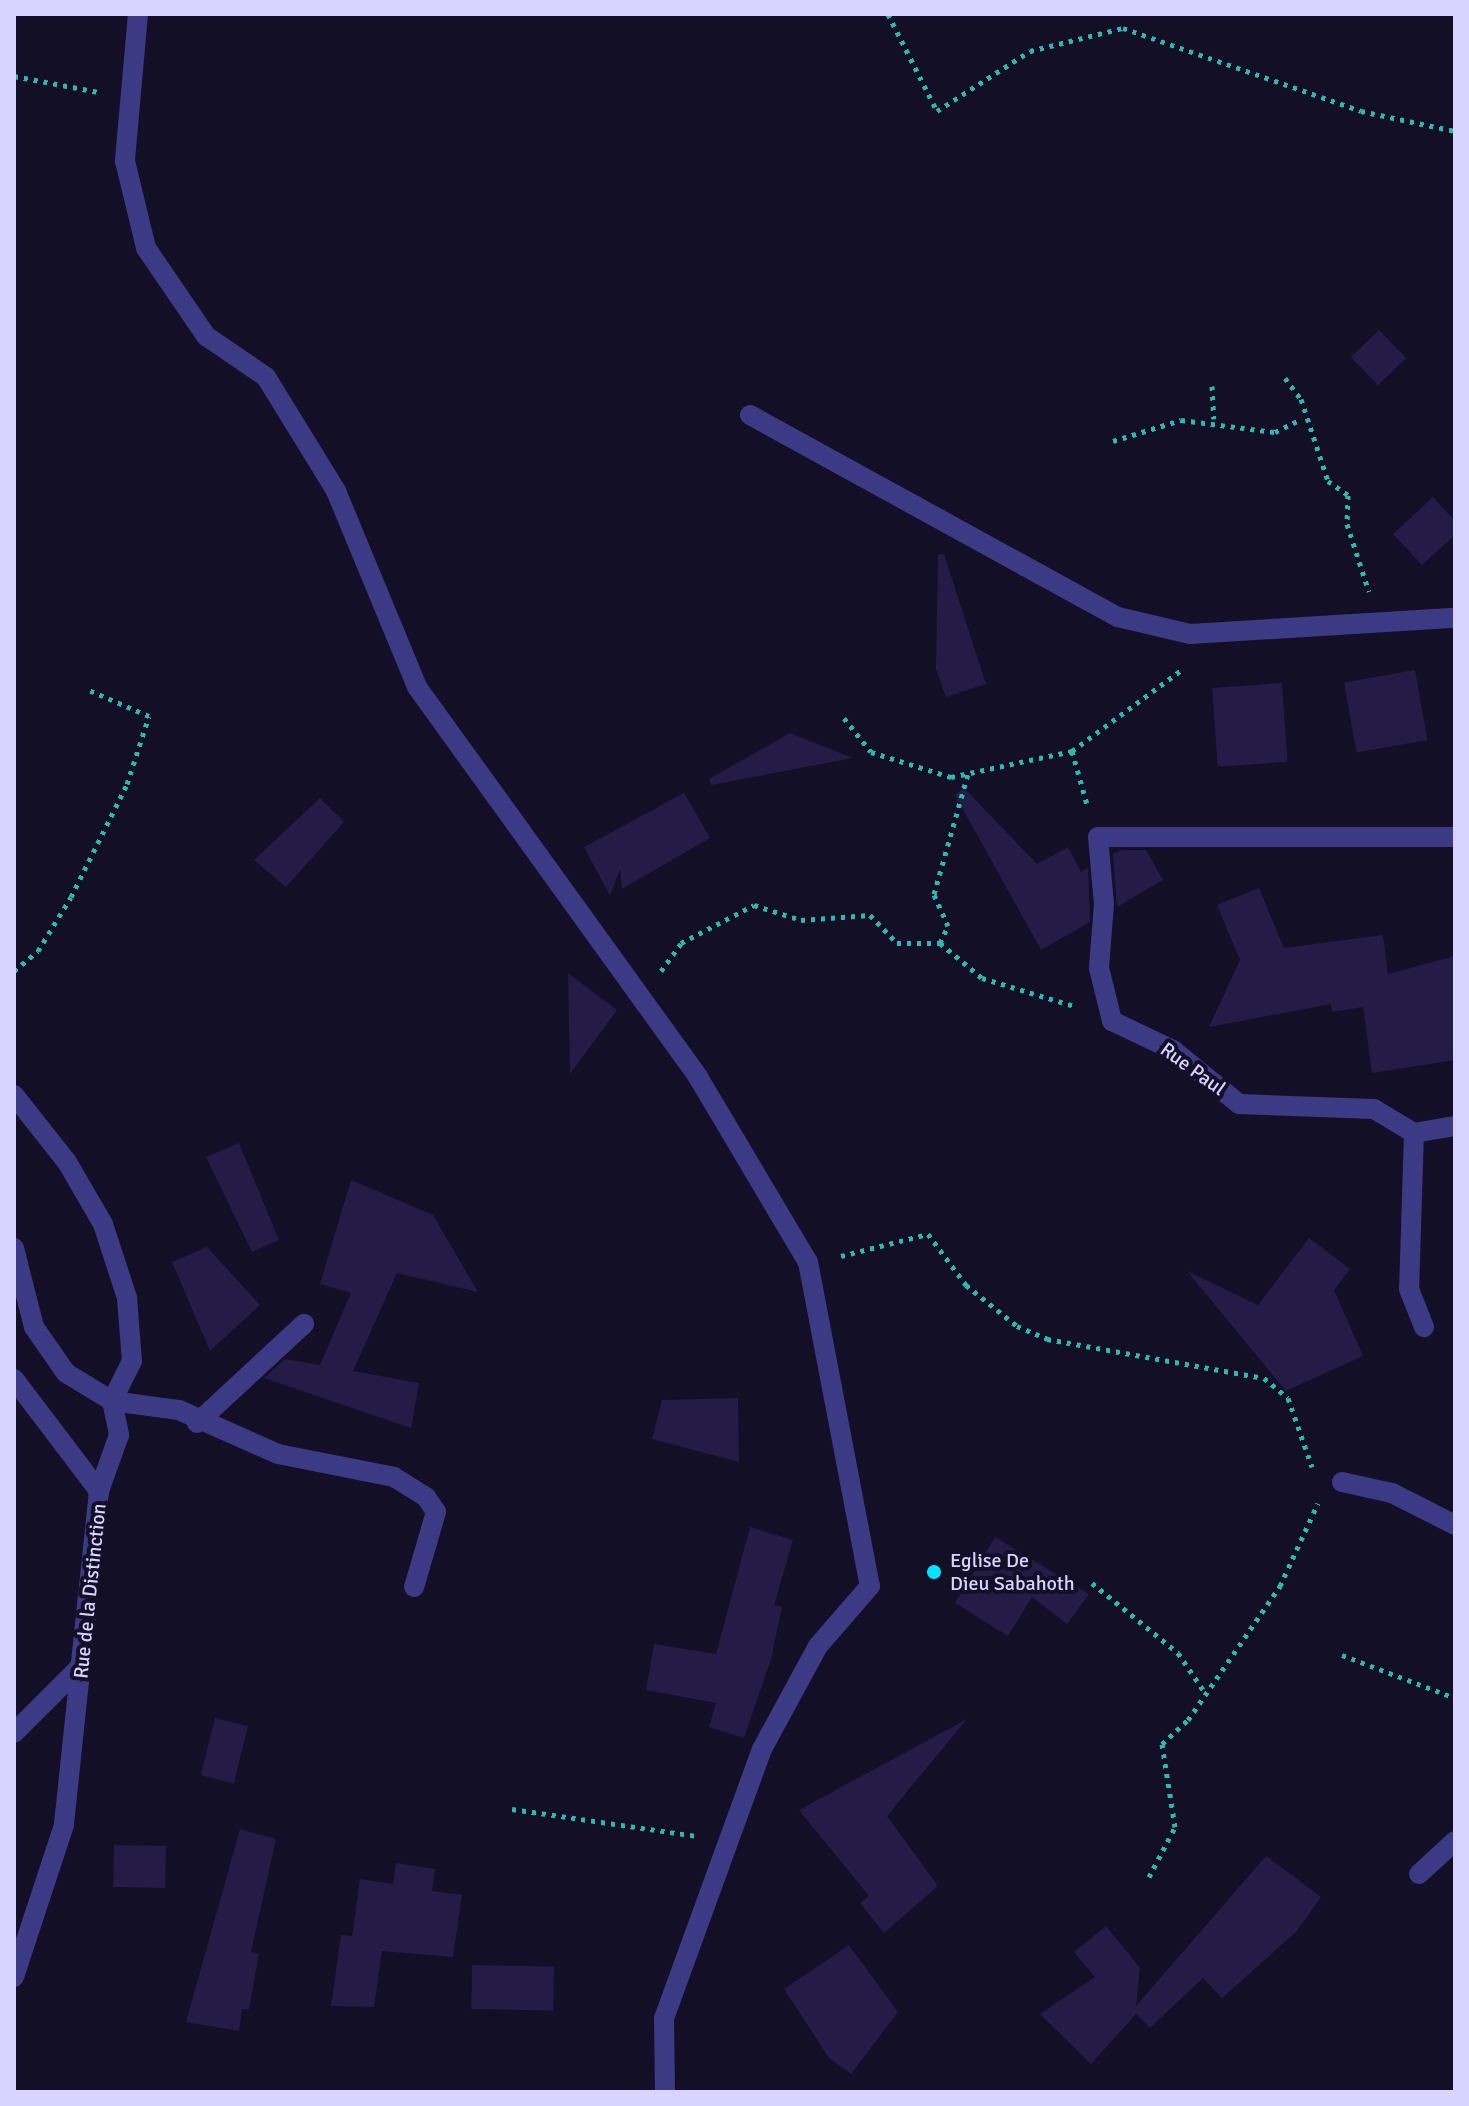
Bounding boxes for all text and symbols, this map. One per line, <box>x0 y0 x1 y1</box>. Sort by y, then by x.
street label: Rue Paul <box>1156 1037 1230 1101</box>
street label: Rue de la Distinction <box>69 1502 111 1680</box>
place label: Eglise De Dieu Sabahoth <box>950 1548 1075 1595</box>
marker: Eglise De Dieu Sabahoth <box>925 1563 943 1581</box>

